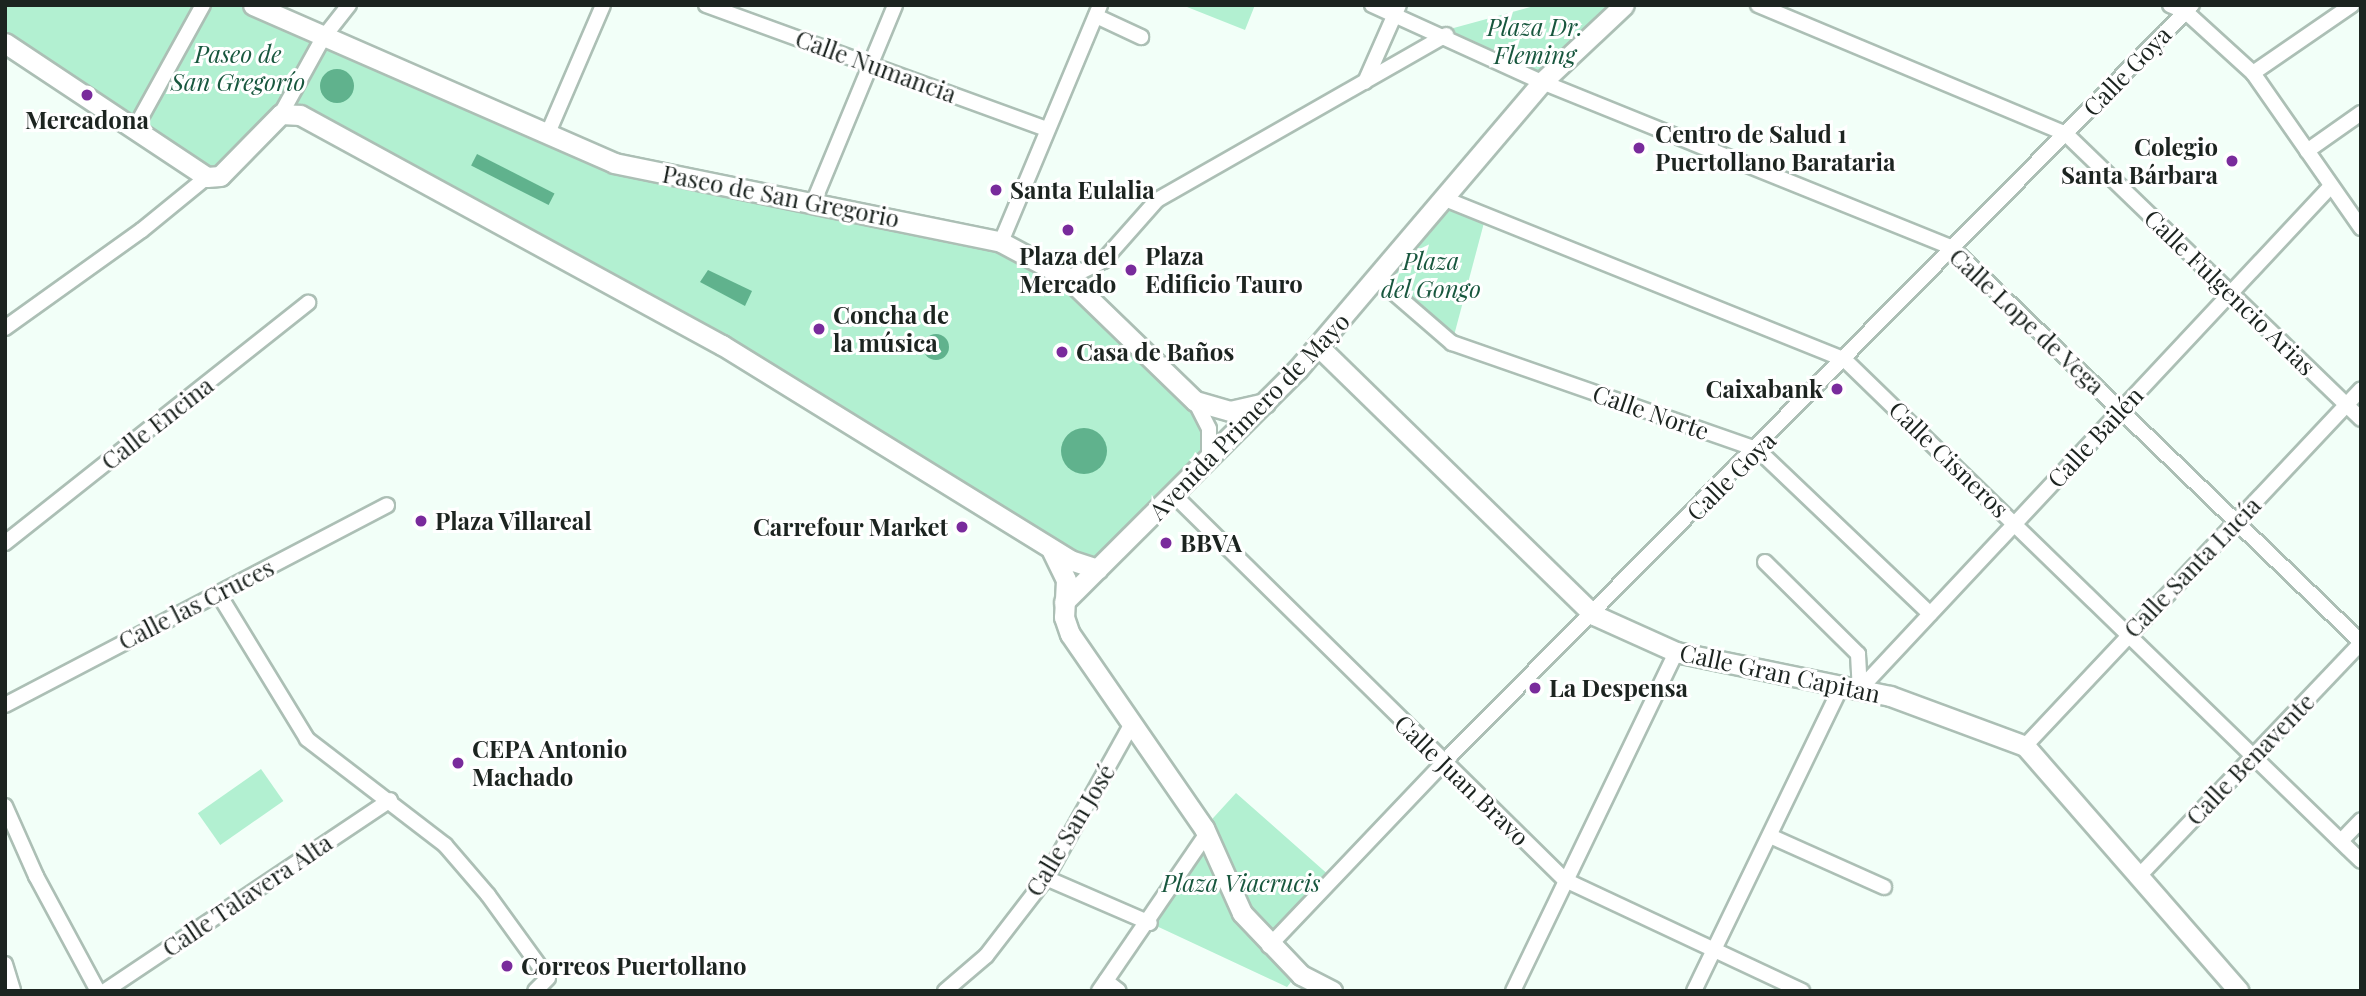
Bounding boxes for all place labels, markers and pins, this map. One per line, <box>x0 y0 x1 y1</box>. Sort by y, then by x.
marker: Mercadona <box>79 87 95 103</box>
place label: Mercadona <box>25 106 149 134</box>
place label: Centro de Salud 1 Puertollano Barataria <box>1655 120 1895 176</box>
place label: Colegio Santa Bárbara <box>2061 133 2218 189</box>
marker: Centro de Salud 1 Puertollano Barataria <box>1629 138 1649 158</box>
marker: Colegio Santa Bárbara <box>2224 153 2240 169</box>
place label: Santa Eulalia <box>1010 176 1155 204</box>
marker: Santa Eulalia <box>988 182 1004 198</box>
marker: Plaza del Mercado <box>1060 222 1076 238</box>
place label: Plaza del Mercado <box>1019 242 1117 298</box>
place label: Plaza Edificio Tauro <box>1145 242 1303 298</box>
marker: Plaza Edificio Tauro <box>1123 262 1139 278</box>
place label: Concha de la música <box>833 301 949 357</box>
marker: Concha de la música <box>811 321 827 337</box>
place label: Casa de Baños <box>1076 338 1234 366</box>
marker: Casa de Baños <box>1054 344 1070 360</box>
place label: Caixabank <box>1706 375 1823 403</box>
marker: Caixabank <box>1829 381 1845 397</box>
place label: Plaza Villareal <box>435 507 593 535</box>
marker: Plaza Villareal <box>413 513 429 529</box>
place label: Carrefour Market <box>752 513 948 541</box>
marker: Carrefour Market <box>954 519 970 535</box>
place label: BBVA <box>1180 529 1242 557</box>
marker: BBVA <box>1158 535 1174 551</box>
place label: La Despensa <box>1549 674 1688 702</box>
marker: La Despensa <box>1527 680 1543 696</box>
place label: CEPA Antonio Machado <box>472 735 628 791</box>
marker: CEPA Antonio Machado <box>450 755 466 771</box>
place label: Correos Puertollano <box>521 952 746 980</box>
marker: Correos Puertollano <box>499 958 515 974</box>

